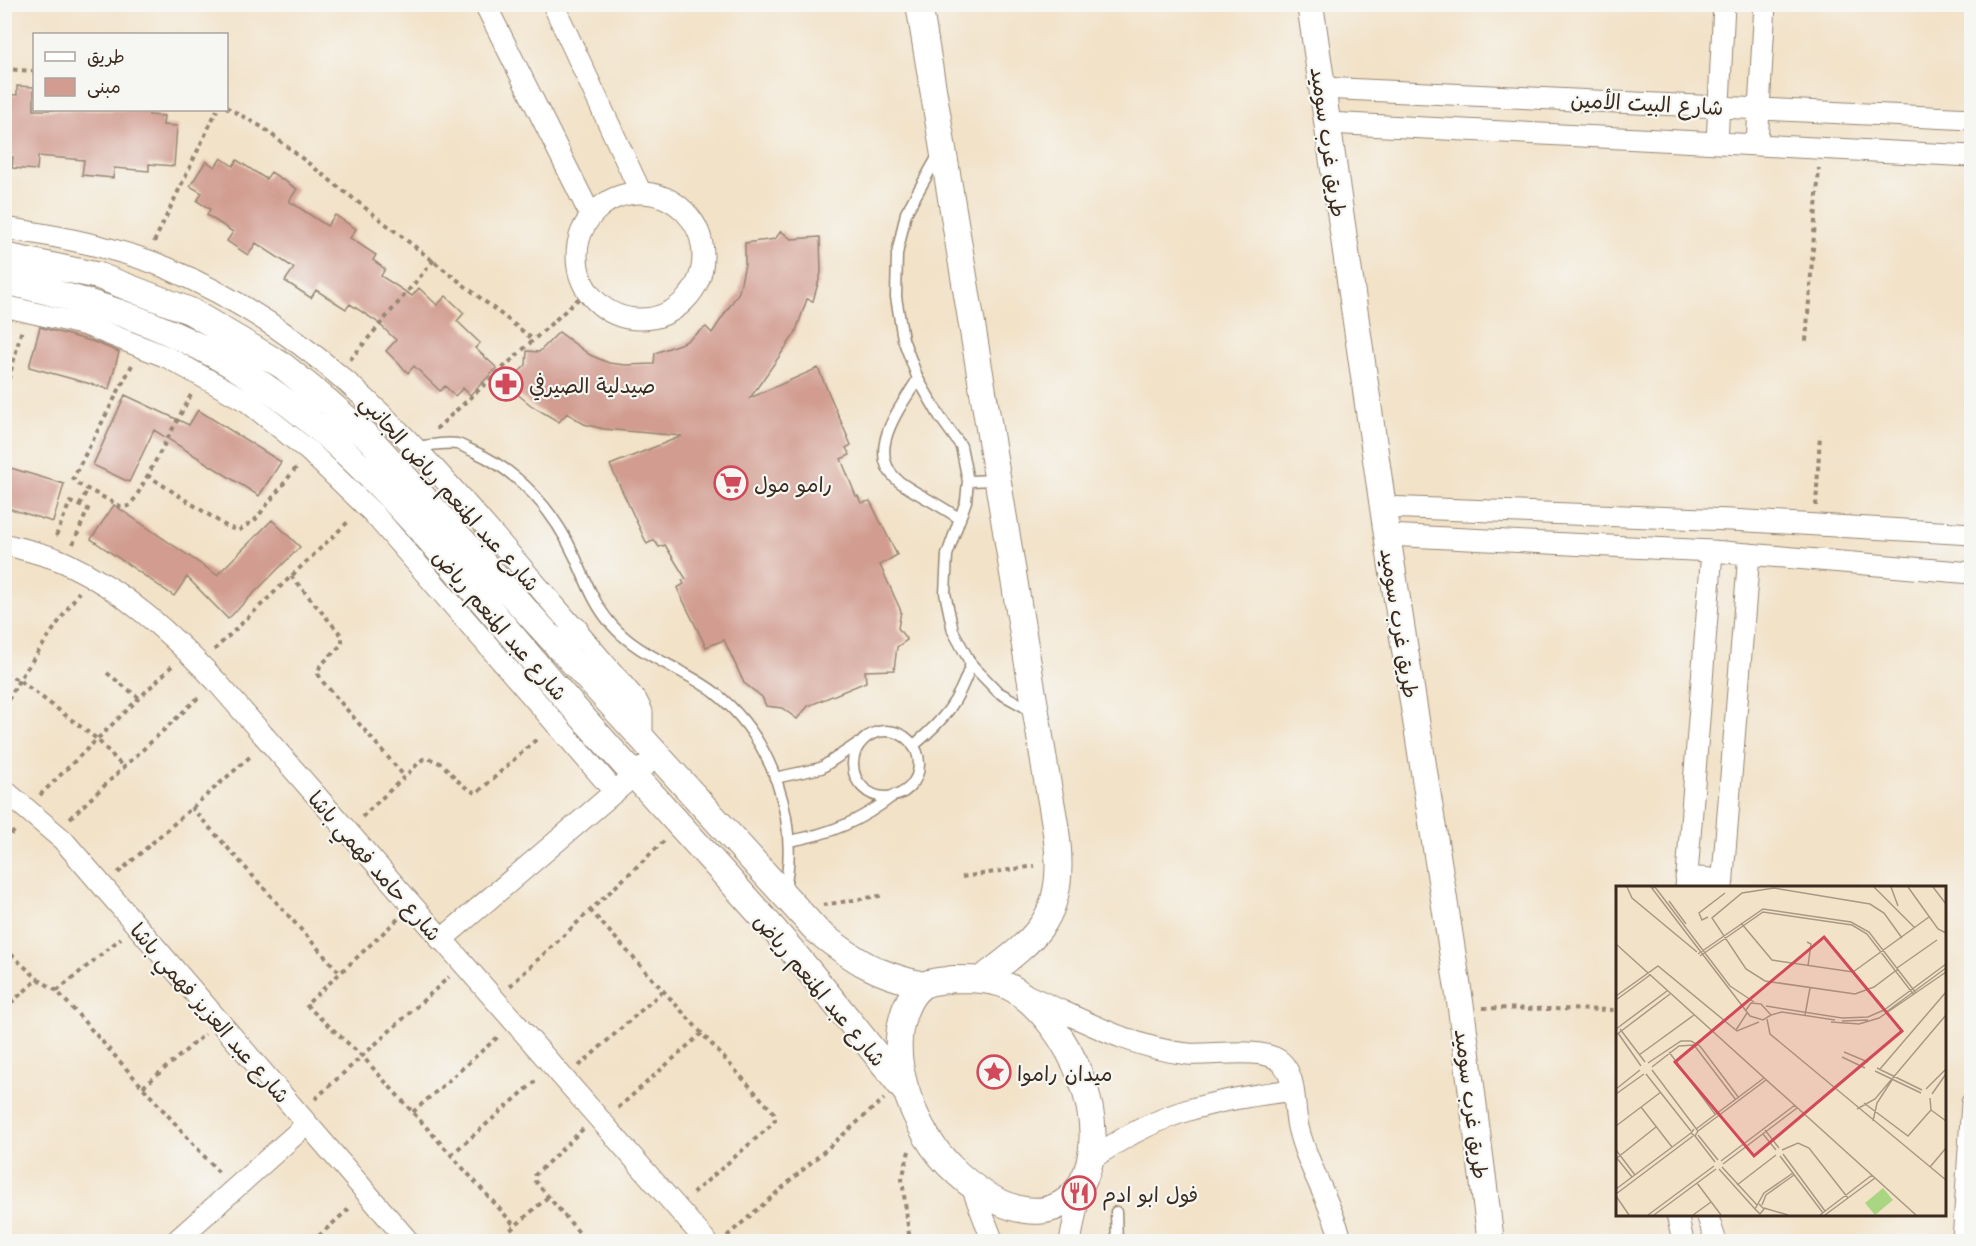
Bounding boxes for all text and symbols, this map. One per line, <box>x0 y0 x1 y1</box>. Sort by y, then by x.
legend <box>33 33 228 111</box>
text: طريق <box>87 42 125 69</box>
street label: طريق غرب سوميد <box>1304 65 1356 219</box>
text: مبنى <box>87 72 121 99</box>
street label: شارع البيت الأمين <box>1570 82 1724 123</box>
pharmacy icon: صيدلية الصيرفي <box>488 366 524 402</box>
place label: صيدلية الصيرفي <box>529 368 655 401</box>
street label: شارع عبد المنعم رياض الجانبي <box>350 386 549 601</box>
supermarket icon: رامو مول <box>713 465 749 501</box>
place label: رامو مول <box>754 467 832 499</box>
street label: شارع عبد المنعم رياض <box>425 541 576 708</box>
street label: طريق غرب سوميد <box>1373 546 1429 700</box>
street label: شارع حامد فهمي باشا <box>298 783 451 951</box>
inset map <box>1616 886 1946 1216</box>
street label: شارع عبد المنعم رياض <box>746 905 895 1074</box>
street label: شارع عبد العزيز فهمي باشا <box>120 915 299 1113</box>
street label: طريق غرب سوميد <box>1448 1027 1498 1181</box>
place icon: ميدان راموا <box>976 1054 1012 1090</box>
place label: ميدان راموا <box>1017 1056 1112 1088</box>
restaurant icon: فول ابو ادم <box>1061 1175 1097 1211</box>
place label: فول ابو ادم <box>1102 1177 1198 1211</box>

